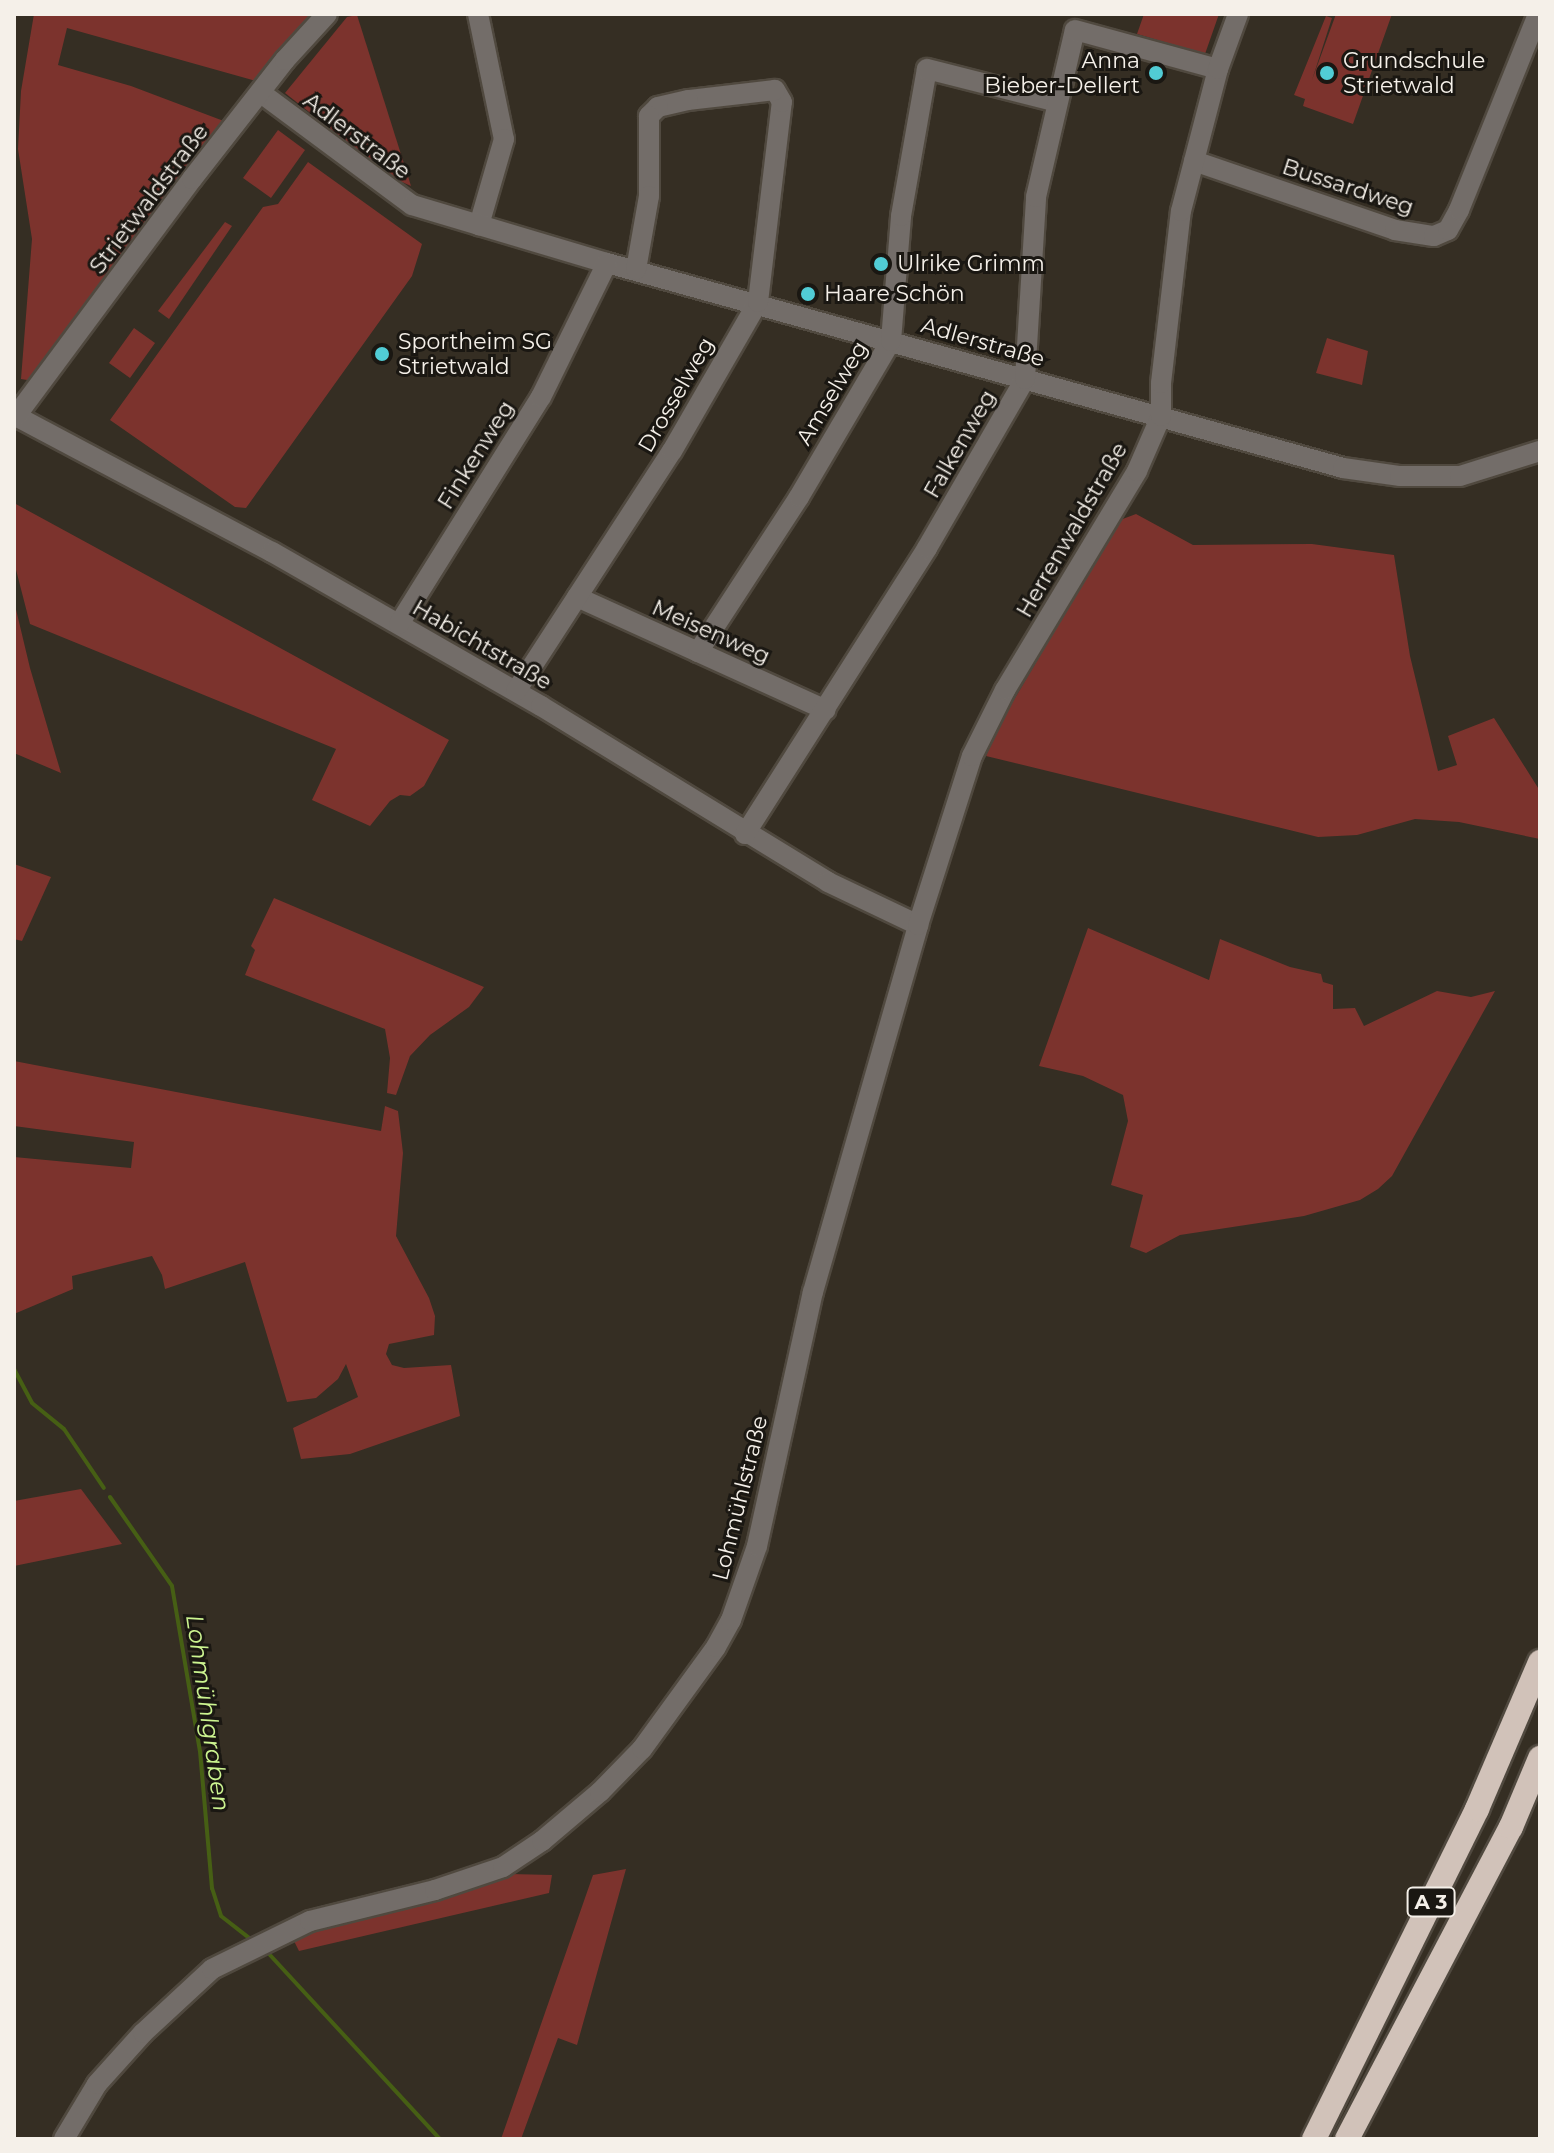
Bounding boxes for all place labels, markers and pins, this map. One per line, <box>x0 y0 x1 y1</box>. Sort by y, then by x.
place label: Anna Bieber-Dellert <box>984 47 1140 98</box>
place label: Grundschule Strietwald <box>1343 47 1485 98</box>
marker: Anna Bieber-Dellert <box>1147 64 1165 82</box>
marker: Grundschule Strietwald <box>1318 64 1336 82</box>
place label: Ulrike Grimm <box>897 251 1045 277</box>
marker: Ulrike Grimm <box>872 255 890 273</box>
place label: Haare Schön <box>824 281 965 307</box>
marker: Haare Schön <box>799 285 817 303</box>
place label: Sportheim SG Strietwald <box>398 328 552 380</box>
marker: Sportheim SG Strietwald <box>373 345 391 363</box>

